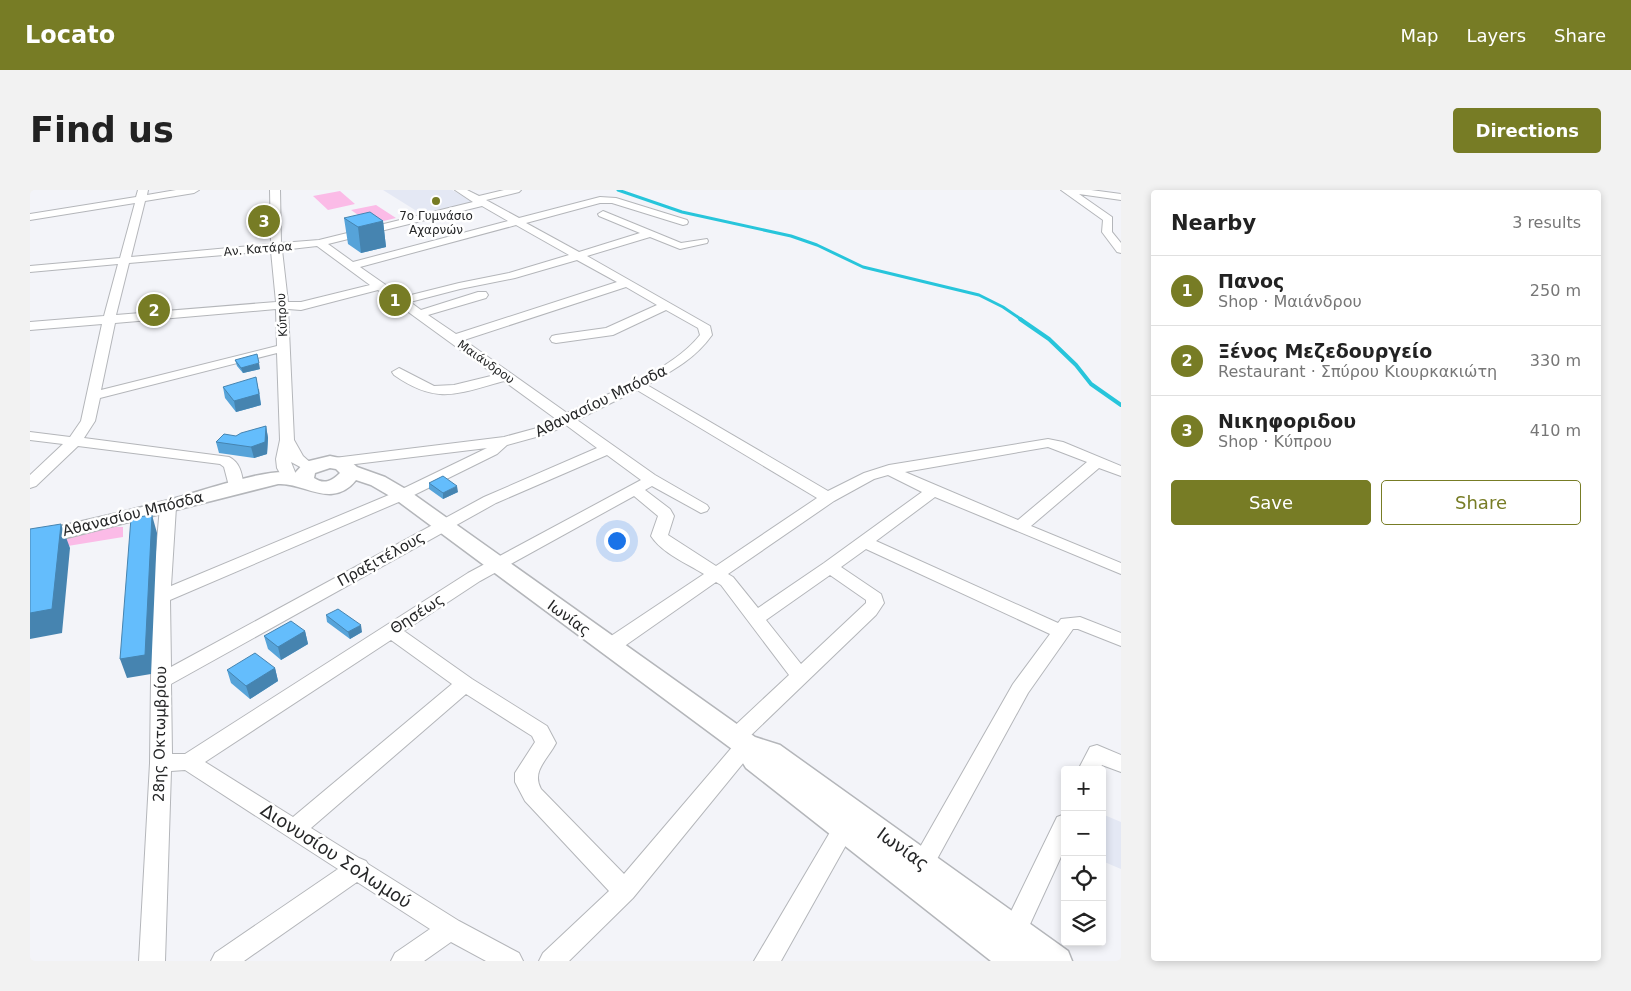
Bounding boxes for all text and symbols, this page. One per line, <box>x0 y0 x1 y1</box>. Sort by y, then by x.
text: Locato <box>25 21 115 49</box>
text: Map <box>1400 25 1438 46</box>
text: Layers <box>1466 25 1526 46</box>
text: Share <box>1554 25 1606 46</box>
button: Directions <box>1453 108 1601 153</box>
text: Find us <box>30 110 174 150</box>
marker: 7ο Γυμνάσιο Αχαρνών <box>430 195 442 207</box>
pin: 3 <box>248 202 280 240</box>
place label: 7ο Γυμνάσιο Αχαρνών <box>399 209 473 237</box>
text: Nearby <box>1171 211 1256 235</box>
text: 3 results <box>1512 213 1581 232</box>
street label: Αν. Κατάρα <box>223 239 293 259</box>
text: Πανος <box>1218 270 1284 292</box>
pin: 1 <box>379 281 411 319</box>
text: 1 <box>1181 281 1193 300</box>
text: 250 m <box>1530 281 1581 300</box>
pin: 2 <box>138 291 170 329</box>
text: Shop · Μαιάνδρου <box>1218 292 1362 311</box>
street label: Κύπρου <box>274 293 290 337</box>
street label: Μαιάνδρου <box>455 337 517 387</box>
text: Ξένος Μεζεδουργείο <box>1218 340 1432 362</box>
text: 2 <box>1181 351 1193 370</box>
text: 330 m <box>1530 351 1581 370</box>
street label: Αθανασίου Μπόσδα <box>532 361 670 441</box>
text: Restaurant · Σπύρου Κιουρκακιώτη <box>1218 362 1497 381</box>
text: Νικηφοριδου <box>1218 410 1356 432</box>
text: 3 <box>1181 421 1193 440</box>
text: 410 m <box>1530 421 1581 440</box>
text: Shop · Κύπρου <box>1218 432 1332 451</box>
button: Save <box>1171 480 1371 525</box>
button: Share <box>1381 480 1581 525</box>
street label: Αθανασίου Μπόσδα <box>61 488 205 540</box>
street label: Πραξιτέλους <box>334 528 428 590</box>
your location <box>604 528 630 554</box>
street label: Θησέως <box>387 590 447 638</box>
street label: Ιωνίας <box>544 596 594 640</box>
street label: 28ης Οκτωμβρίου <box>150 666 170 802</box>
map controls <box>1061 766 1106 946</box>
button: + <box>1061 766 1106 811</box>
street label: Διονυσίου Σολωμού <box>257 799 416 912</box>
button: − <box>1061 811 1106 856</box>
street label: Ιωνίας <box>873 823 933 874</box>
button: locate <box>1061 856 1106 901</box>
button: layers <box>1061 901 1106 946</box>

